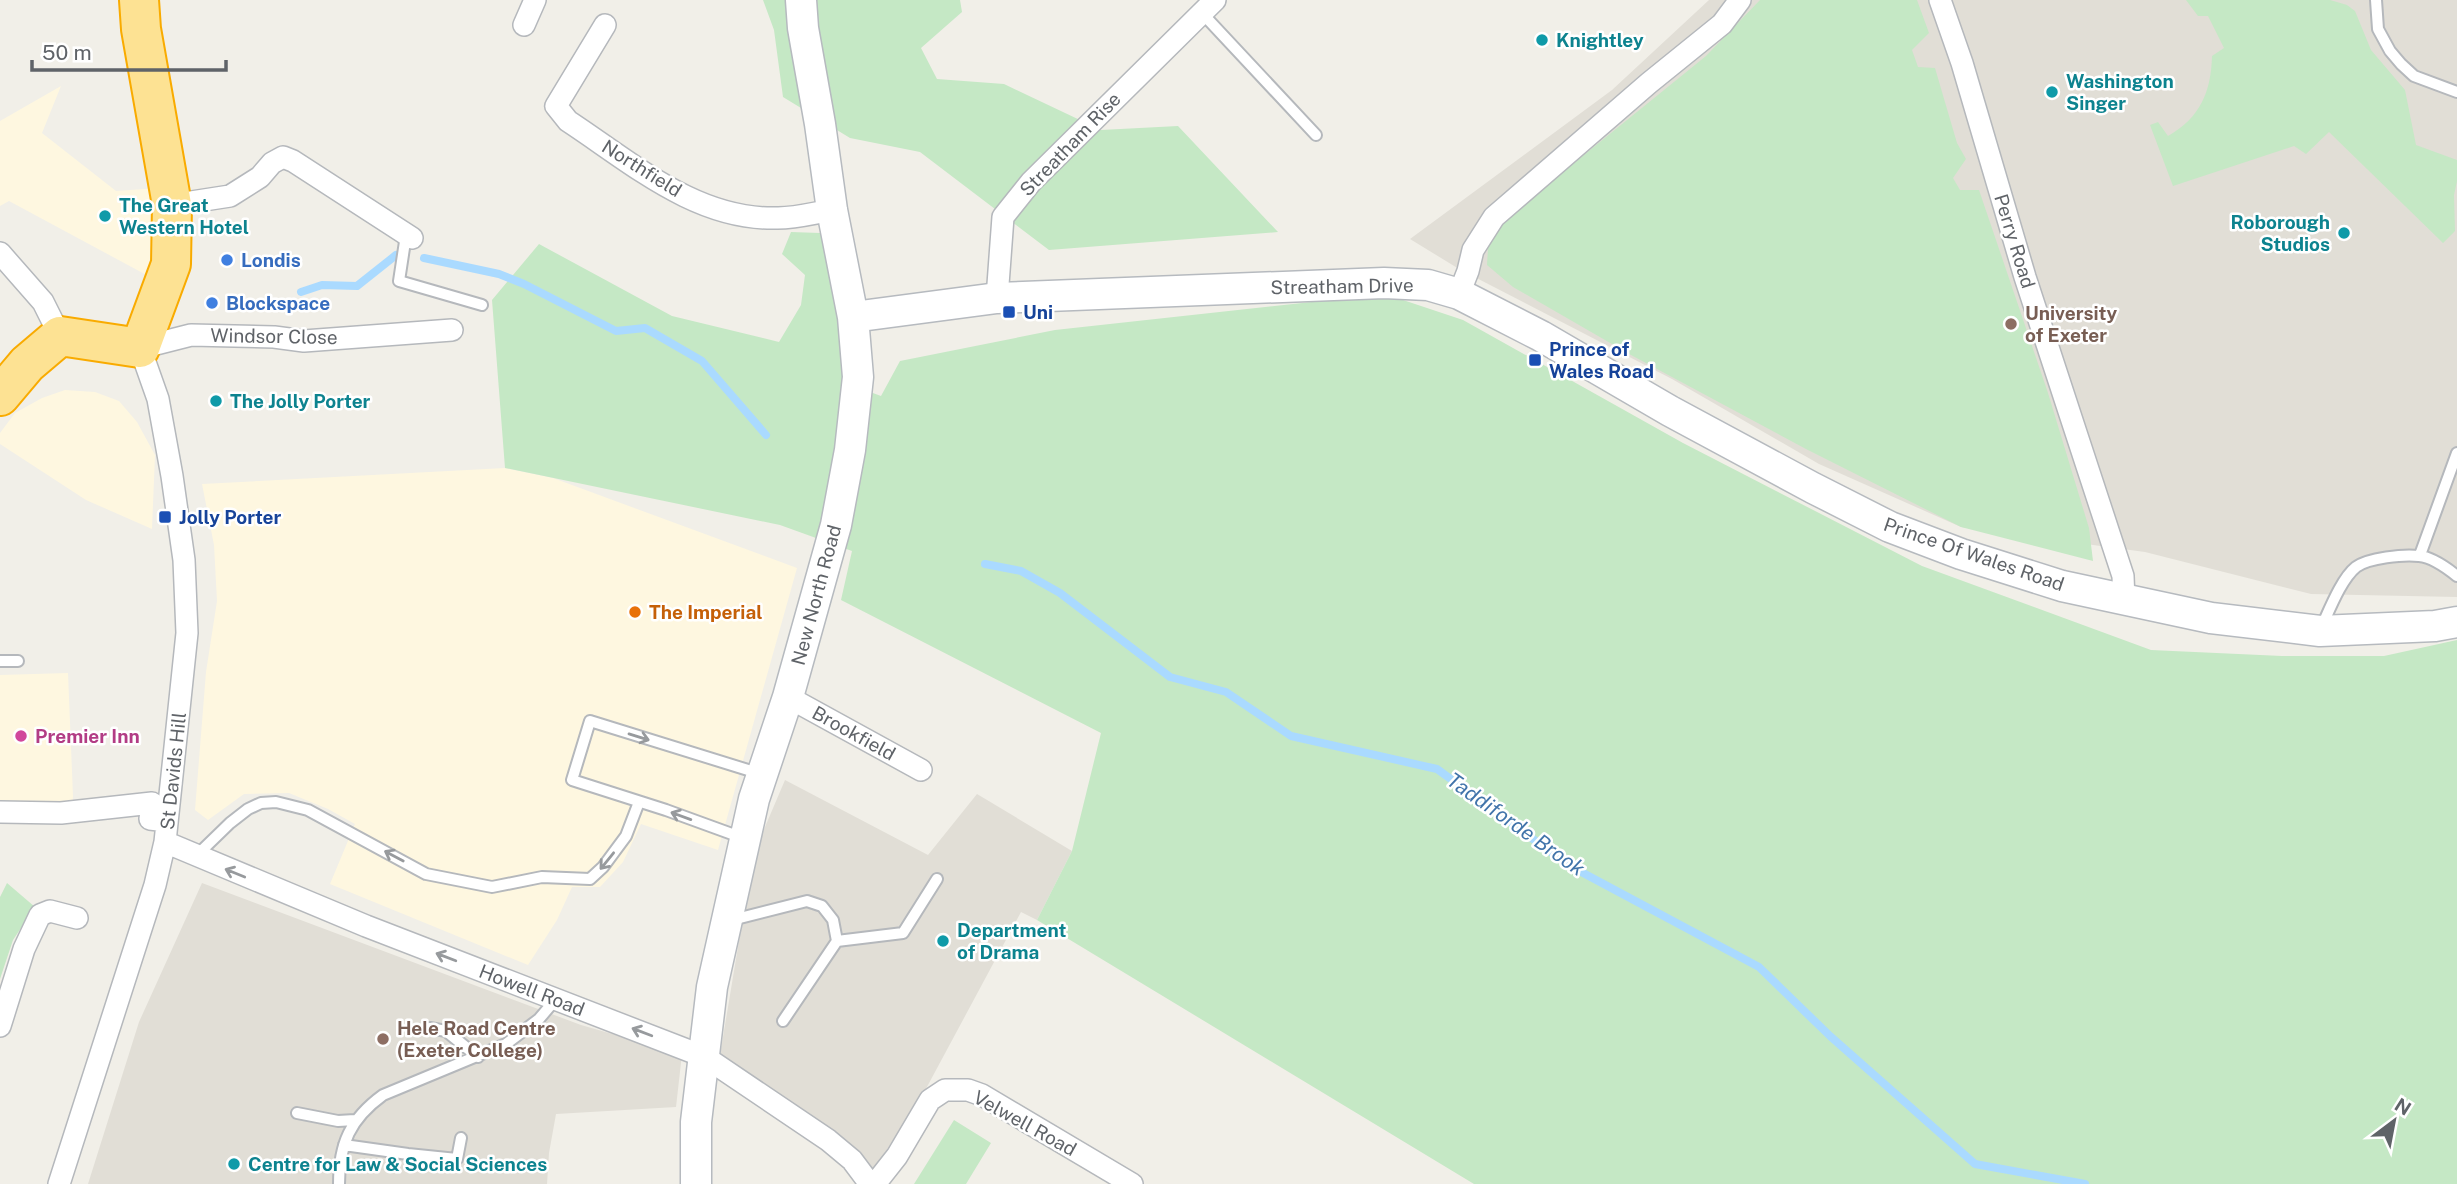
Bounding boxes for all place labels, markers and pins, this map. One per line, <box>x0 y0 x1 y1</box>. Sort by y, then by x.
place label: Knightley <box>1556 29 1644 51</box>
marker: Knightley <box>1534 32 1550 48</box>
place label: Washington Singer <box>2066 70 2174 114</box>
marker: Washington Singer <box>2044 84 2060 100</box>
place label: The Great Western Hotel <box>119 194 249 238</box>
marker: The Great Western Hotel <box>97 208 113 224</box>
place label: Roborough Studios <box>2231 211 2330 255</box>
marker: Roborough Studios <box>2336 225 2352 241</box>
place label: Londis <box>241 249 301 271</box>
marker: Londis <box>219 252 235 268</box>
place label: Blockspace <box>226 292 330 314</box>
marker: Blockspace <box>204 295 220 311</box>
place label: Uni <box>1023 301 1053 323</box>
place label: University of Exeter <box>2025 302 2117 346</box>
marker: Uni <box>1001 304 1017 320</box>
marker: University of Exeter <box>2003 316 2019 332</box>
place label: Prince of Wales Road <box>1549 338 1654 382</box>
marker: Prince of Wales Road <box>1527 352 1543 368</box>
place label: The Jolly Porter <box>230 390 371 412</box>
marker: The Jolly Porter <box>208 393 224 409</box>
place label: Jolly Porter <box>179 506 281 528</box>
marker: Jolly Porter <box>157 509 173 525</box>
place label: The Imperial <box>649 601 762 623</box>
marker: The Imperial <box>627 604 643 620</box>
place label: Premier Inn <box>35 725 140 747</box>
marker: Premier Inn <box>13 728 29 744</box>
place label: Department of Drama <box>957 919 1066 963</box>
marker: Department of Drama <box>935 933 951 949</box>
place label: Hele Road Centre (Exeter College) <box>397 1017 556 1061</box>
marker: Hele Road Centre (Exeter College) <box>375 1031 391 1047</box>
place label: Centre for Law & Social Sciences <box>248 1153 547 1175</box>
marker: Centre for Law & Social Sciences <box>226 1156 242 1172</box>

